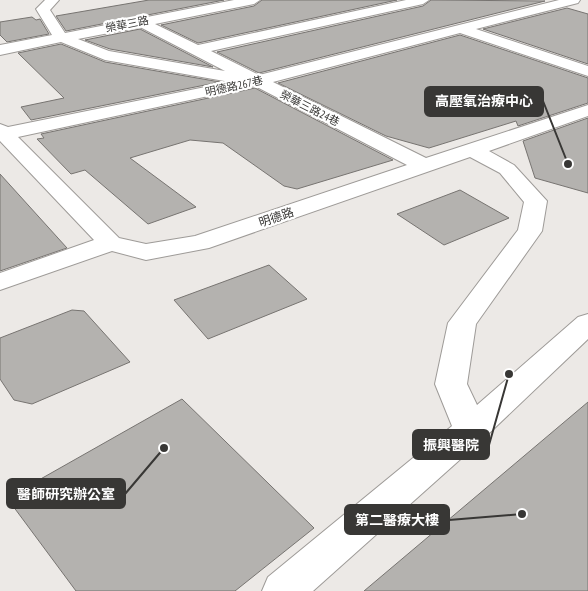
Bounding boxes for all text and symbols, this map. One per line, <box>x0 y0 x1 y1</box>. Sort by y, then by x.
street label: 榮華三路 <box>104 13 150 35</box>
street label: 明德路267巷 <box>204 73 264 99</box>
street label: 榮華三路24巷 <box>278 87 342 129</box>
callout: 高壓氧治療中心 <box>425 87 543 116</box>
text: 高壓氧治療中心 <box>435 92 533 110</box>
street label: 明德路 <box>257 204 295 230</box>
callout: 振興醫院 <box>413 430 489 459</box>
text: 振興醫院 <box>423 436 479 454</box>
callout: 醫師研究辦公室 <box>7 479 125 508</box>
text: 醫師研究辦公室 <box>17 485 115 503</box>
callout: 第二醫療大樓 <box>345 505 449 534</box>
text: 第二醫療大樓 <box>355 511 439 529</box>

